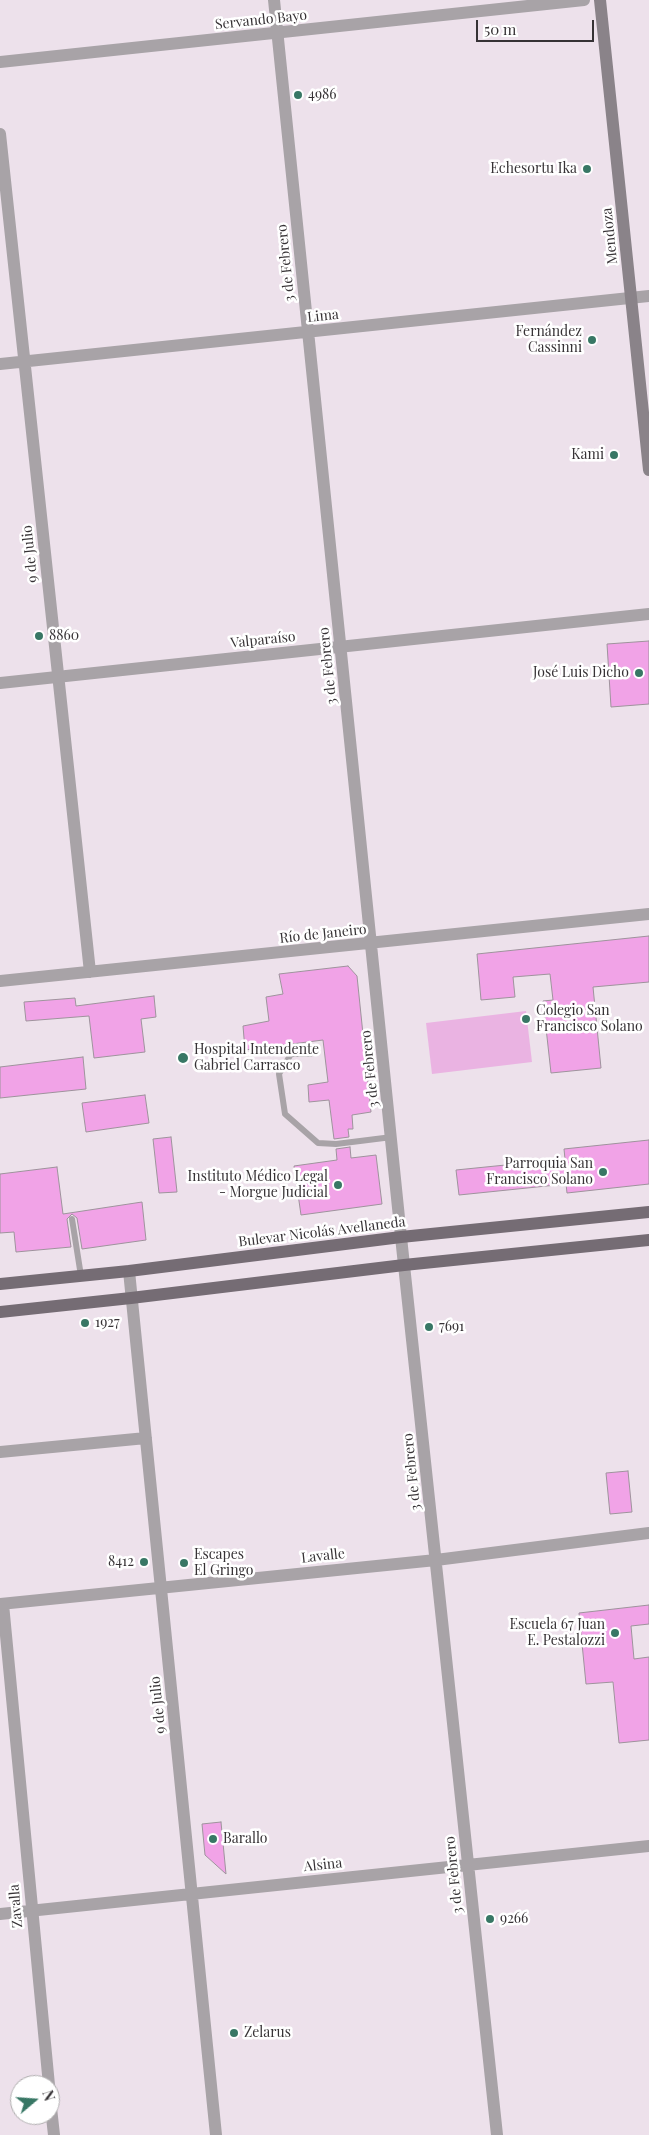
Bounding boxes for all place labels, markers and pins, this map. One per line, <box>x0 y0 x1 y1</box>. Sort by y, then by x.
place label: 4986 <box>308 87 337 103</box>
marker: 4986 <box>292 89 304 101</box>
place label: Echesortu Ika <box>490 161 577 177</box>
marker: Echesortu Ika <box>581 163 593 175</box>
place label: Fernández Cassinni <box>515 324 582 357</box>
marker: Fernández Cassinni <box>586 334 598 346</box>
place label: Kami <box>571 447 604 463</box>
marker: Kami <box>608 449 620 461</box>
place label: 8860 <box>49 628 79 644</box>
marker: 8860 <box>33 630 45 642</box>
place label: José Luis Dicho <box>533 665 629 681</box>
marker: José Luis Dicho <box>633 667 645 679</box>
place label: Colegio San Francisco Solano <box>536 1003 643 1036</box>
marker: Colegio San Francisco Solano <box>520 1013 532 1025</box>
place label: Hospital Intendente Gabriel Carrasco <box>194 1042 319 1074</box>
marker: Hospital Intendente Gabriel Carrasco <box>176 1051 190 1065</box>
place label: Parroquia San Francisco Solano <box>486 1156 593 1188</box>
marker: Parroquia San Francisco Solano <box>597 1166 609 1178</box>
place label: Instituto Médico Legal - Morgue Judicial <box>188 1169 328 1202</box>
marker: Instituto Médico Legal - Morgue Judicial <box>332 1179 344 1191</box>
place label: 1927 <box>95 1315 120 1331</box>
marker: 1927 <box>79 1317 91 1329</box>
place label: 7691 <box>439 1319 464 1335</box>
marker: 7691 <box>423 1321 435 1333</box>
place label: Escapes El Gringo <box>194 1547 253 1580</box>
place label: 8412 <box>108 1554 134 1570</box>
marker: 8412 <box>138 1556 150 1568</box>
marker: Escapes El Gringo <box>178 1557 190 1569</box>
place label: Escuela 67 Juan E. Pestalozzi <box>509 1617 605 1650</box>
marker: Escuela 67 Juan E. Pestalozzi <box>609 1627 621 1639</box>
place label: Barallo <box>223 1831 267 1847</box>
marker: Barallo <box>207 1833 219 1845</box>
place label: 9266 <box>500 1911 528 1927</box>
marker: 9266 <box>484 1913 496 1925</box>
place label: Zelarus <box>244 2025 291 2041</box>
marker: Zelarus <box>228 2027 240 2039</box>

